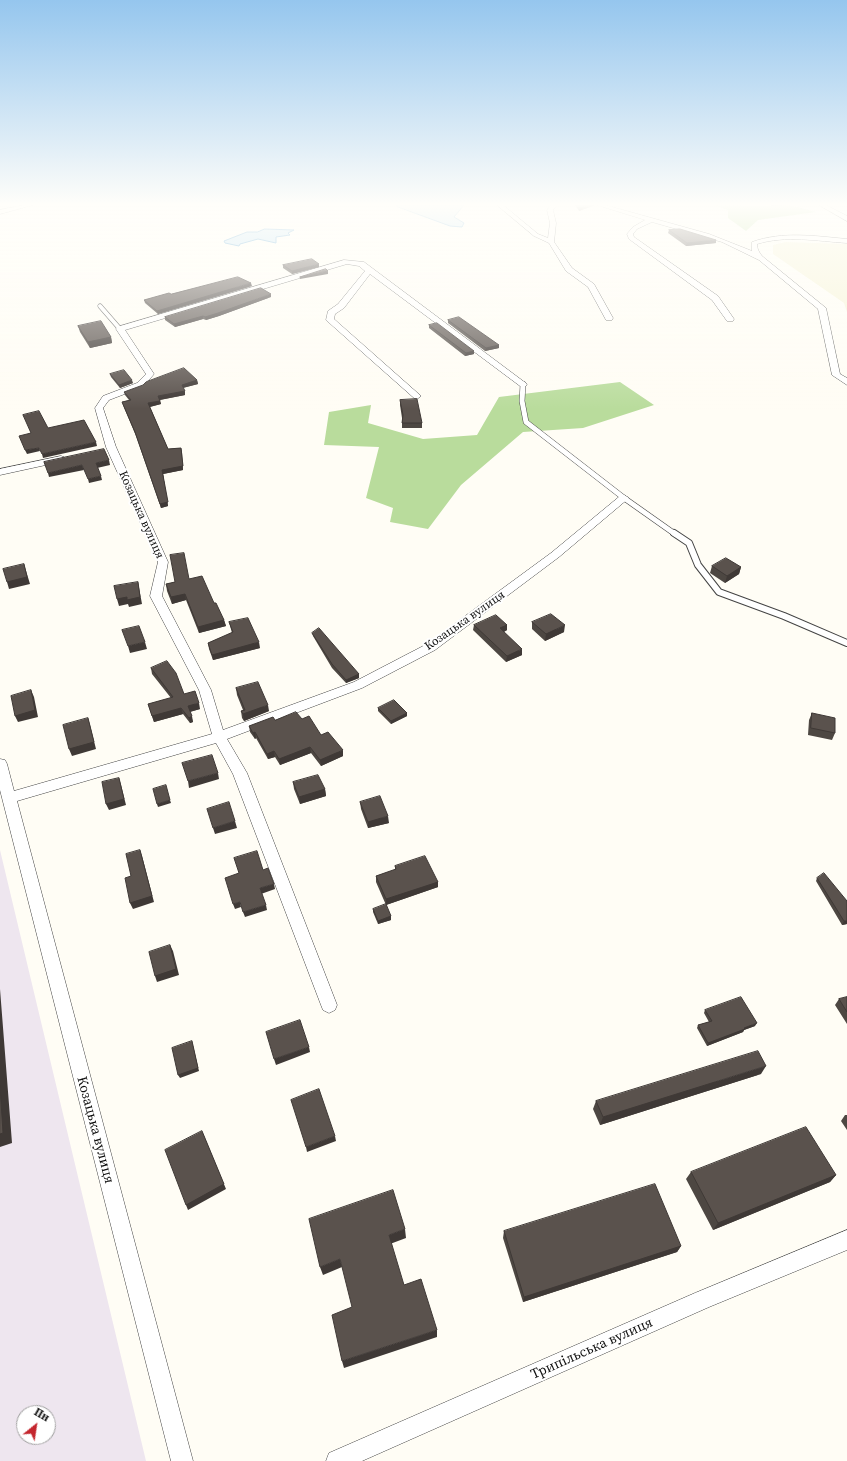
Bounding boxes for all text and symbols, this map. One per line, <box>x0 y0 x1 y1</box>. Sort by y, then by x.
street label: Козацька вулиця <box>115 469 167 561</box>
street label: Козацька вулиця <box>422 588 508 654</box>
street label: Козацька вулиця <box>73 1075 117 1185</box>
street label: Трипільська вулиця <box>528 1315 656 1383</box>
north arrow <box>16 1405 56 1445</box>
text: Пн <box>31 1405 52 1425</box>

